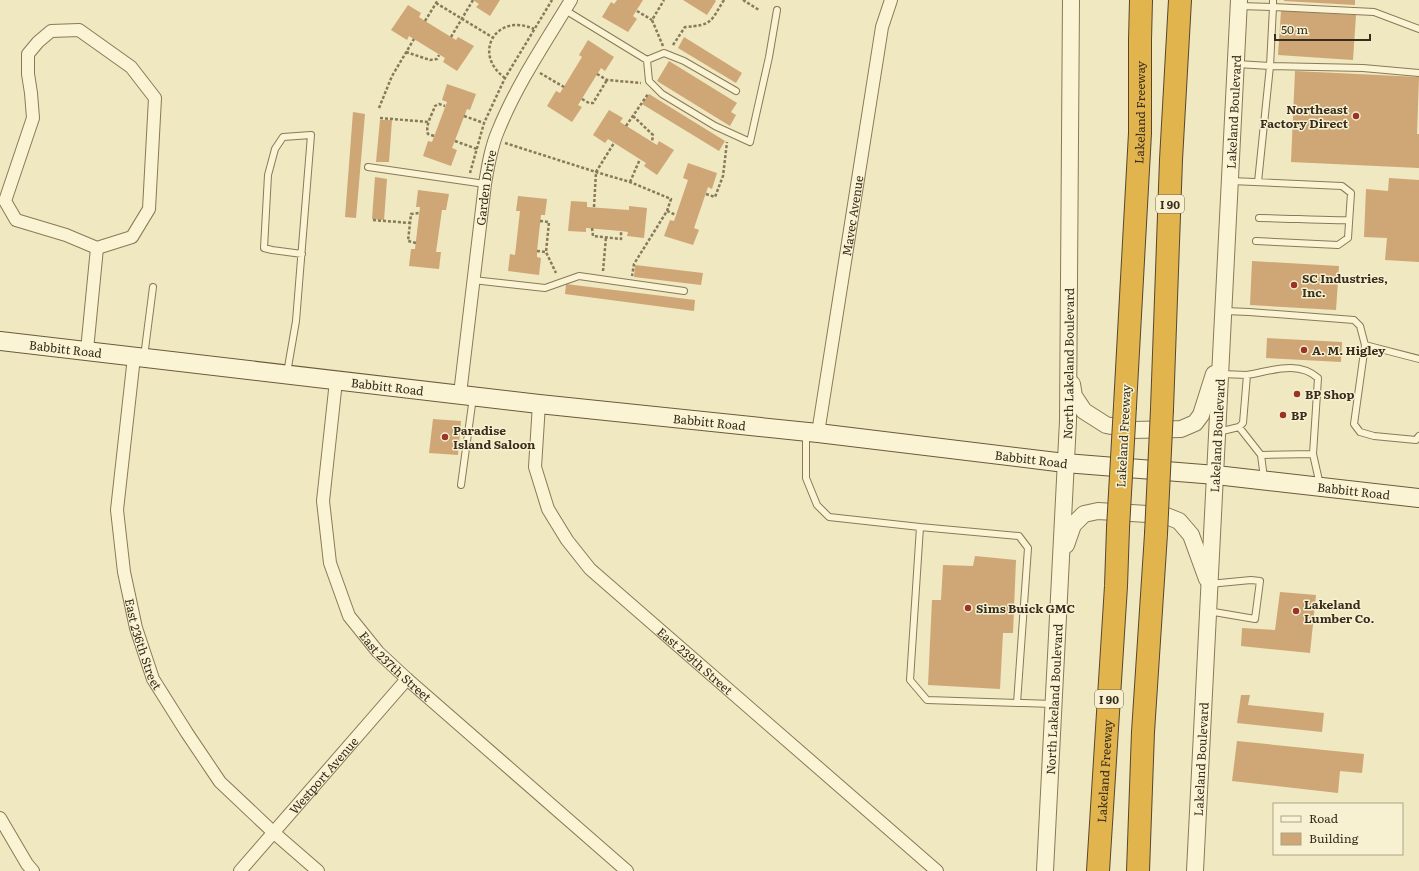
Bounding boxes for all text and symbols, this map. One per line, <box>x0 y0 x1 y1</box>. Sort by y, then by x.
scale bar <box>1275 16 1370 42</box>
text: 50 m <box>1281 20 1308 38</box>
street label: Lakeland Boulevard <box>1221 54 1245 169</box>
street label: Lakeland Freeway <box>1129 61 1149 165</box>
place label: Northeast Factory Direct <box>1260 100 1349 132</box>
marker: Northeast Factory Direct <box>1351 111 1361 121</box>
street label: Garden Drive <box>471 148 500 226</box>
street label: Mavec Avenue <box>837 174 867 257</box>
road number: I 90 <box>1156 195 1184 213</box>
place label: SC Industries, Inc. <box>1302 269 1388 301</box>
marker: SC Industries, Inc. <box>1289 280 1299 290</box>
street label: North Lakeland Boulevard <box>1058 287 1078 440</box>
street label: Babbitt Road <box>28 335 104 362</box>
place label: A. M. Higley <box>1312 341 1386 359</box>
marker: A. M. Higley <box>1299 345 1309 355</box>
street label: Babbitt Road <box>350 373 425 400</box>
street label: Lakeland Boulevard <box>1205 377 1229 493</box>
street label: Lakeland Freeway <box>1111 384 1135 488</box>
place label: BP Shop <box>1305 385 1354 403</box>
marker: BP Shop <box>1292 389 1302 399</box>
place label: BP <box>1291 406 1307 424</box>
street label: Babbitt Road <box>672 409 747 435</box>
marker: BP <box>1278 410 1288 420</box>
place label: Paradise Island Saloon <box>453 421 536 453</box>
marker: Paradise Island Saloon <box>440 432 450 442</box>
street label: Babbitt Road <box>994 446 1069 472</box>
street label: Babbitt Road <box>1316 478 1392 504</box>
place label: Lakeland Lumber Co. <box>1304 595 1375 627</box>
street label: East 236th Street <box>121 597 167 693</box>
place label: Sims Buick GMC <box>976 599 1075 617</box>
marker: Sims Buick GMC <box>963 603 973 613</box>
marker: Lakeland Lumber Co. <box>1291 606 1301 616</box>
street label: East 239th Street <box>653 623 737 699</box>
street label: North Lakeland Boulevard <box>1041 623 1067 775</box>
street label: East 237th Street <box>355 627 436 706</box>
road number: I 90 <box>1095 690 1123 708</box>
street label: Lakeland Boulevard <box>1189 701 1213 817</box>
street label: Lakeland Freeway <box>1092 719 1117 823</box>
street label: Westport Avenue <box>285 732 362 818</box>
legend <box>1273 803 1403 855</box>
text: Road <box>1309 809 1339 827</box>
text: Building <box>1309 829 1359 847</box>

